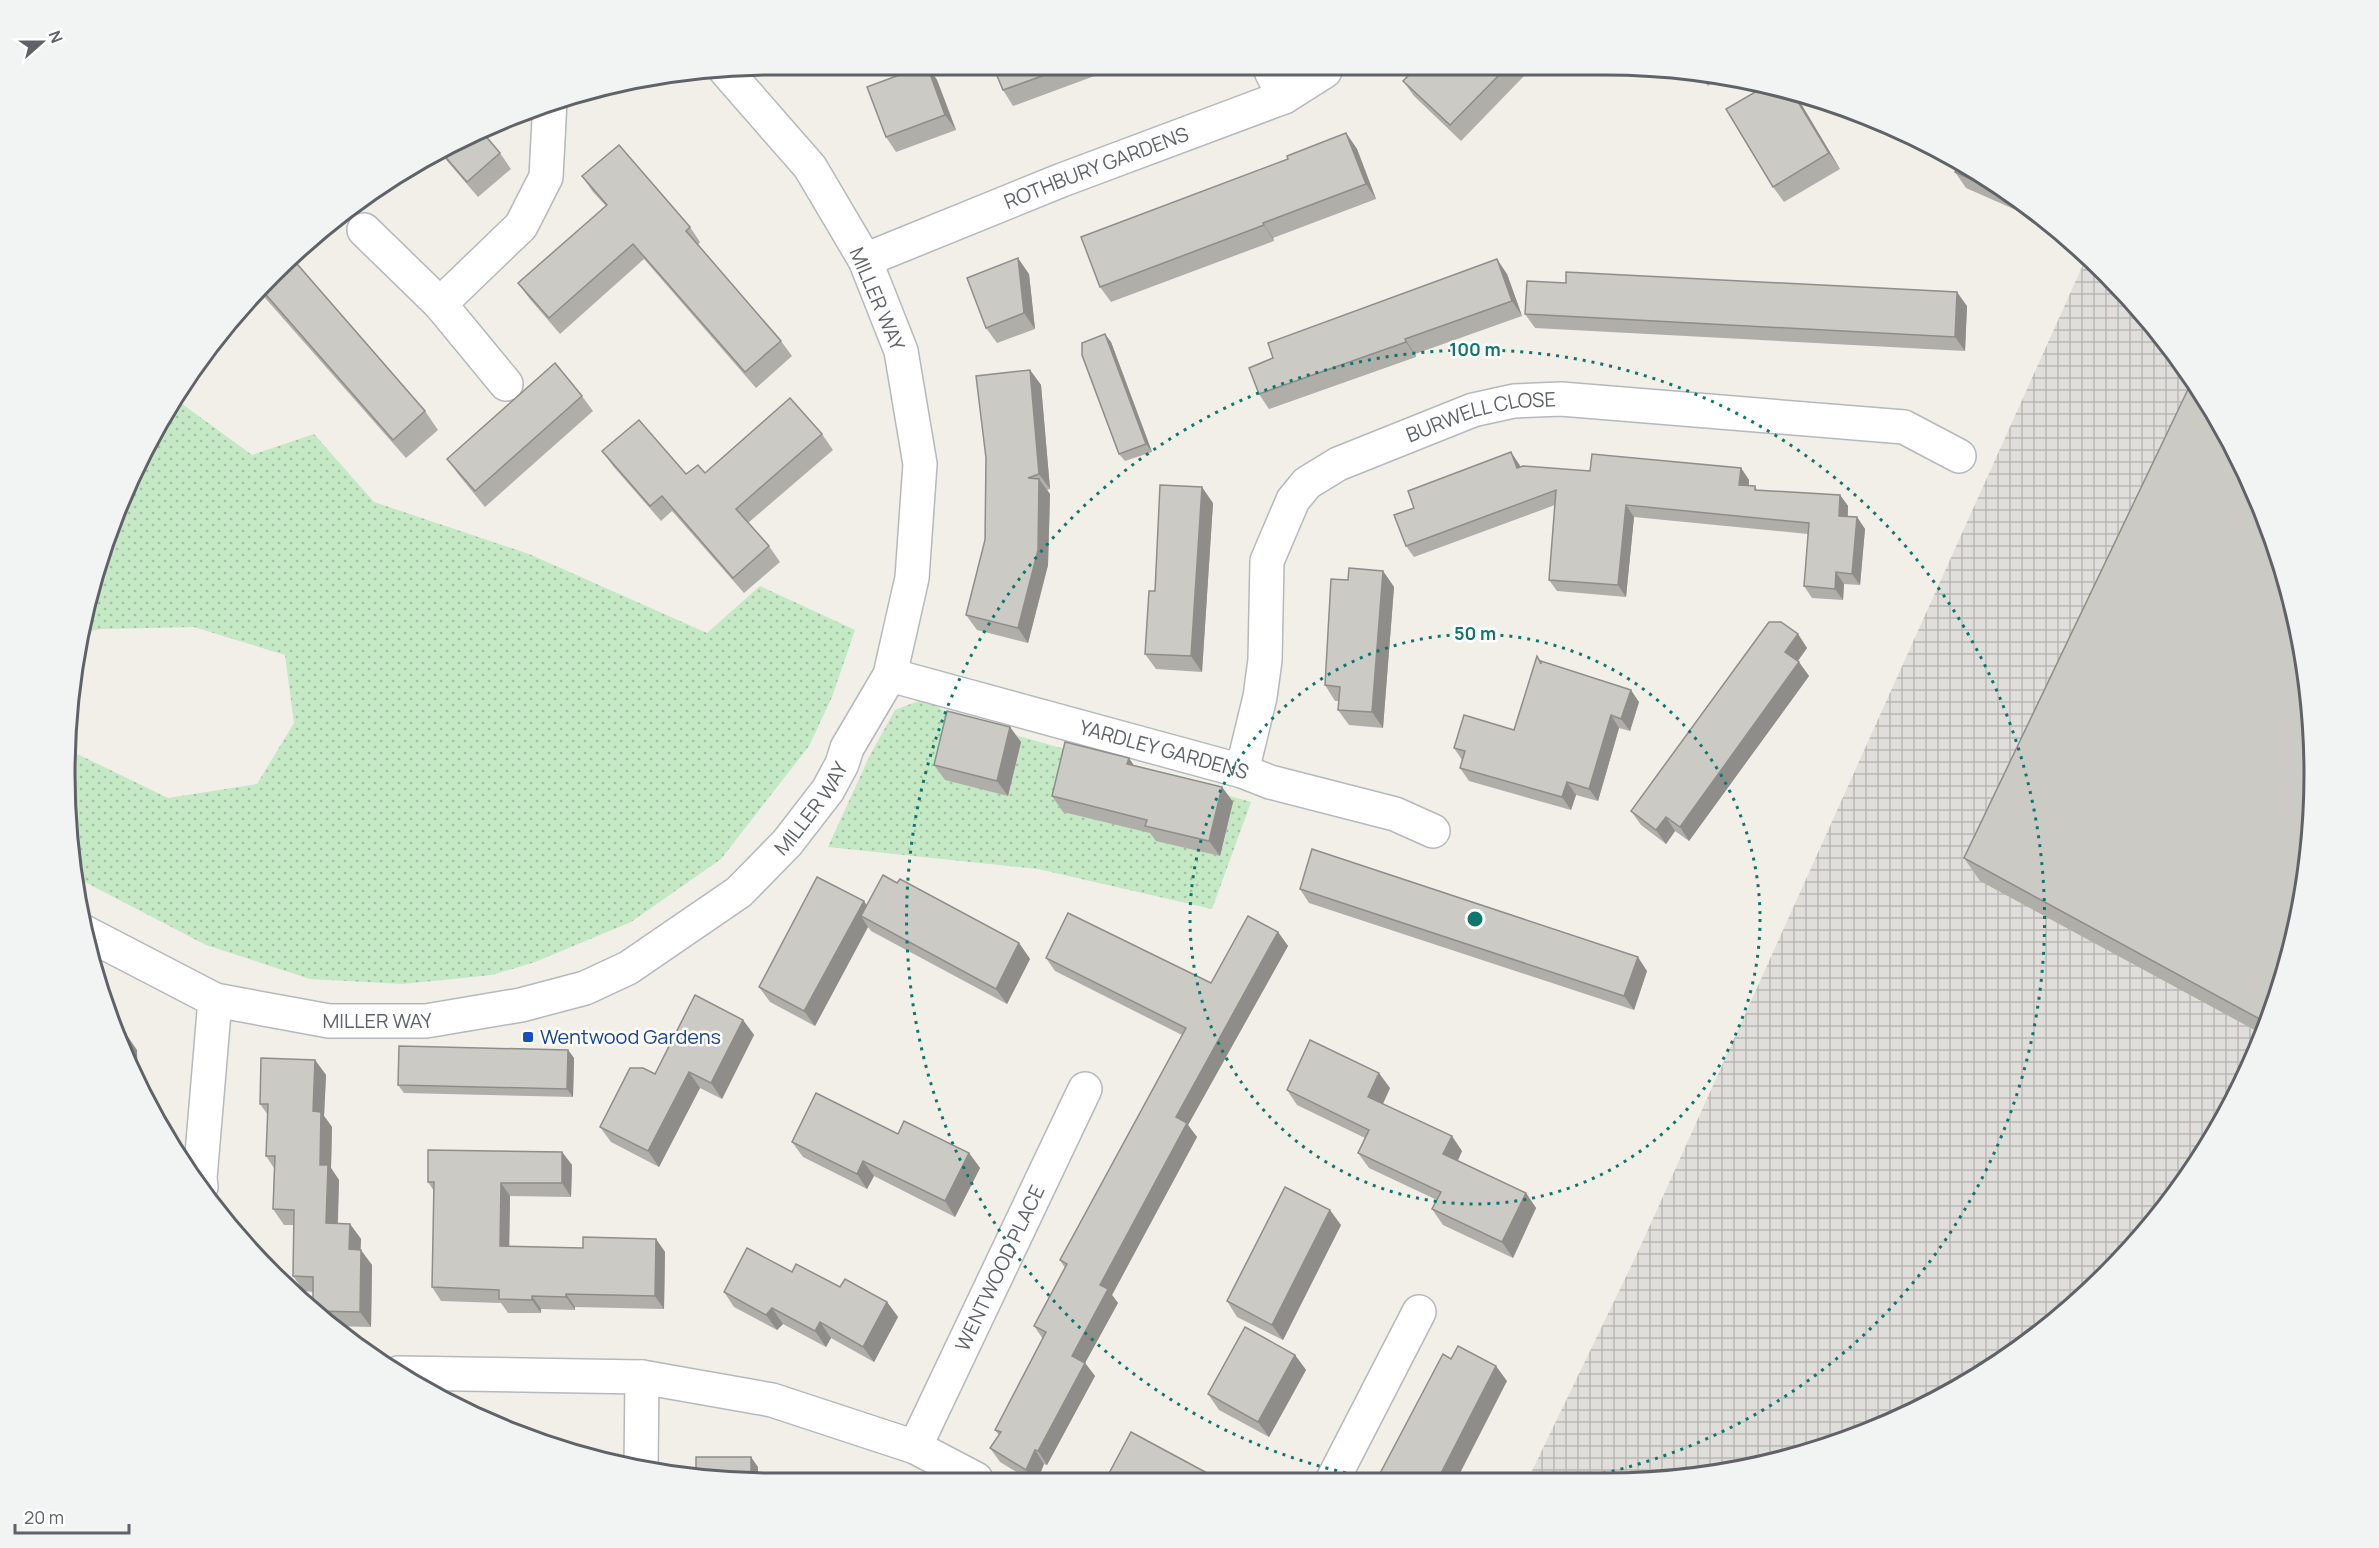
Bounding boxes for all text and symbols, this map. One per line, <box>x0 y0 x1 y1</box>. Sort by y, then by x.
north arrow <box>12 12 72 72</box>
text: N <box>44 27 68 46</box>
street label: ROTHBURY GARDENS <box>1000 120 1192 215</box>
street label: MILLER WAY <box>844 243 912 355</box>
text: 100 m <box>1449 337 1501 361</box>
street label: BURWELL CLOSE <box>1402 385 1556 448</box>
text: 50 m <box>1454 621 1496 645</box>
street label: YARDLEY GARDENS <box>1076 713 1253 785</box>
street label: MILLER WAY <box>768 756 854 861</box>
centre of rings <box>1465 909 1485 929</box>
street label: MILLER WAY <box>323 1006 435 1035</box>
place label: Wentwood Gardens <box>540 1023 721 1050</box>
marker: Wentwood Gardens <box>521 1030 535 1044</box>
street label: WENTWOOD PLACE <box>949 1180 1050 1355</box>
scale bar <box>15 1497 129 1535</box>
text: 20 m <box>24 1505 64 1529</box>

